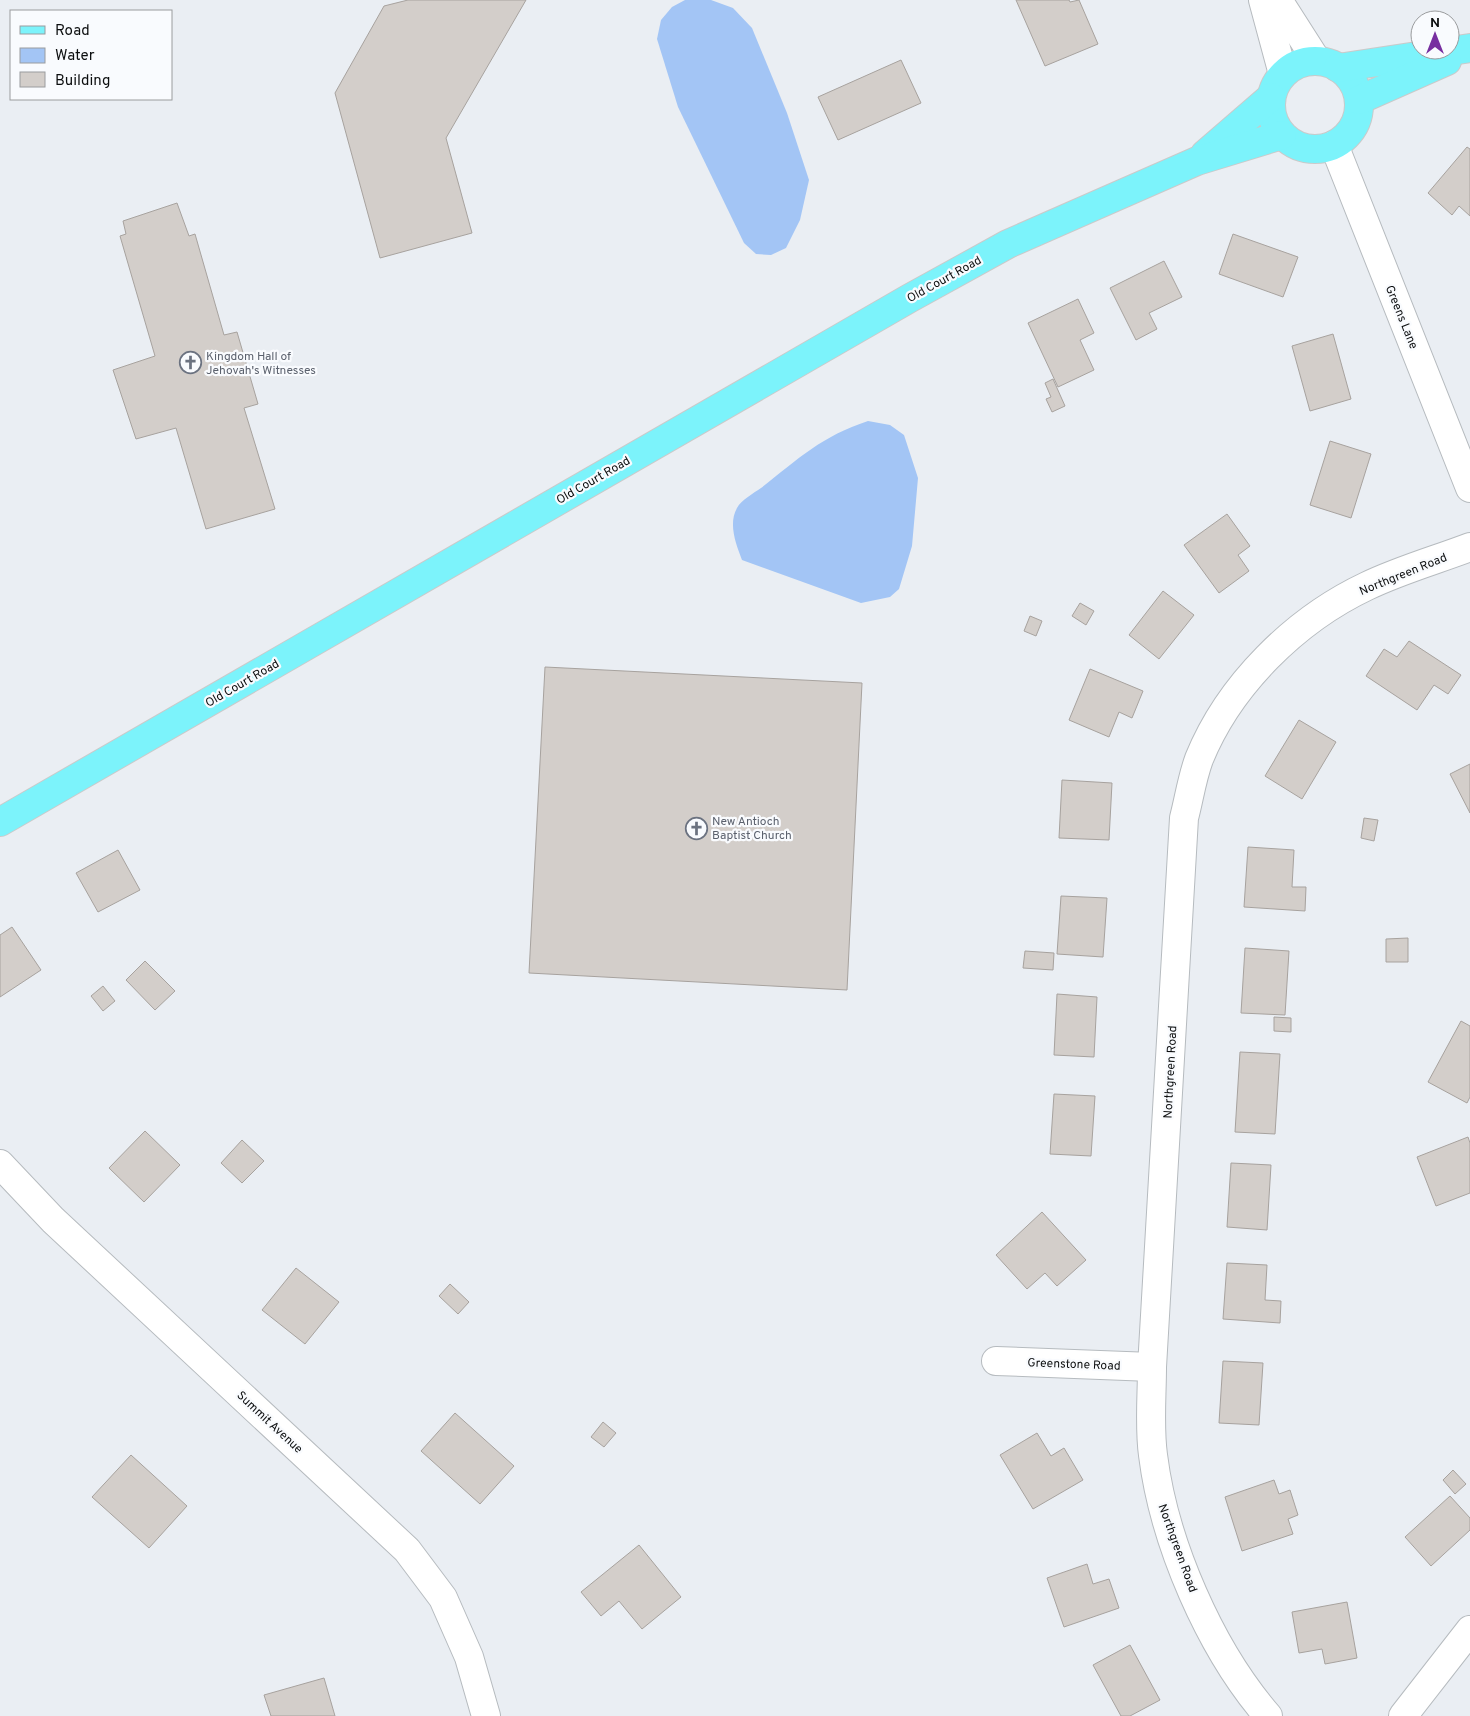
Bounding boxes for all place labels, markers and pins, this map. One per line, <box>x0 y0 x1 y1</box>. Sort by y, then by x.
place label: Kingdom Hall of Jehovah's Witnesses <box>206 349 316 379</box>
church icon: Kingdom Hall of Jehovah's Witnesses <box>178 351 202 375</box>
place label: New Antioch Baptist Church <box>712 814 792 844</box>
church icon: New Antioch Baptist Church <box>684 816 708 840</box>

